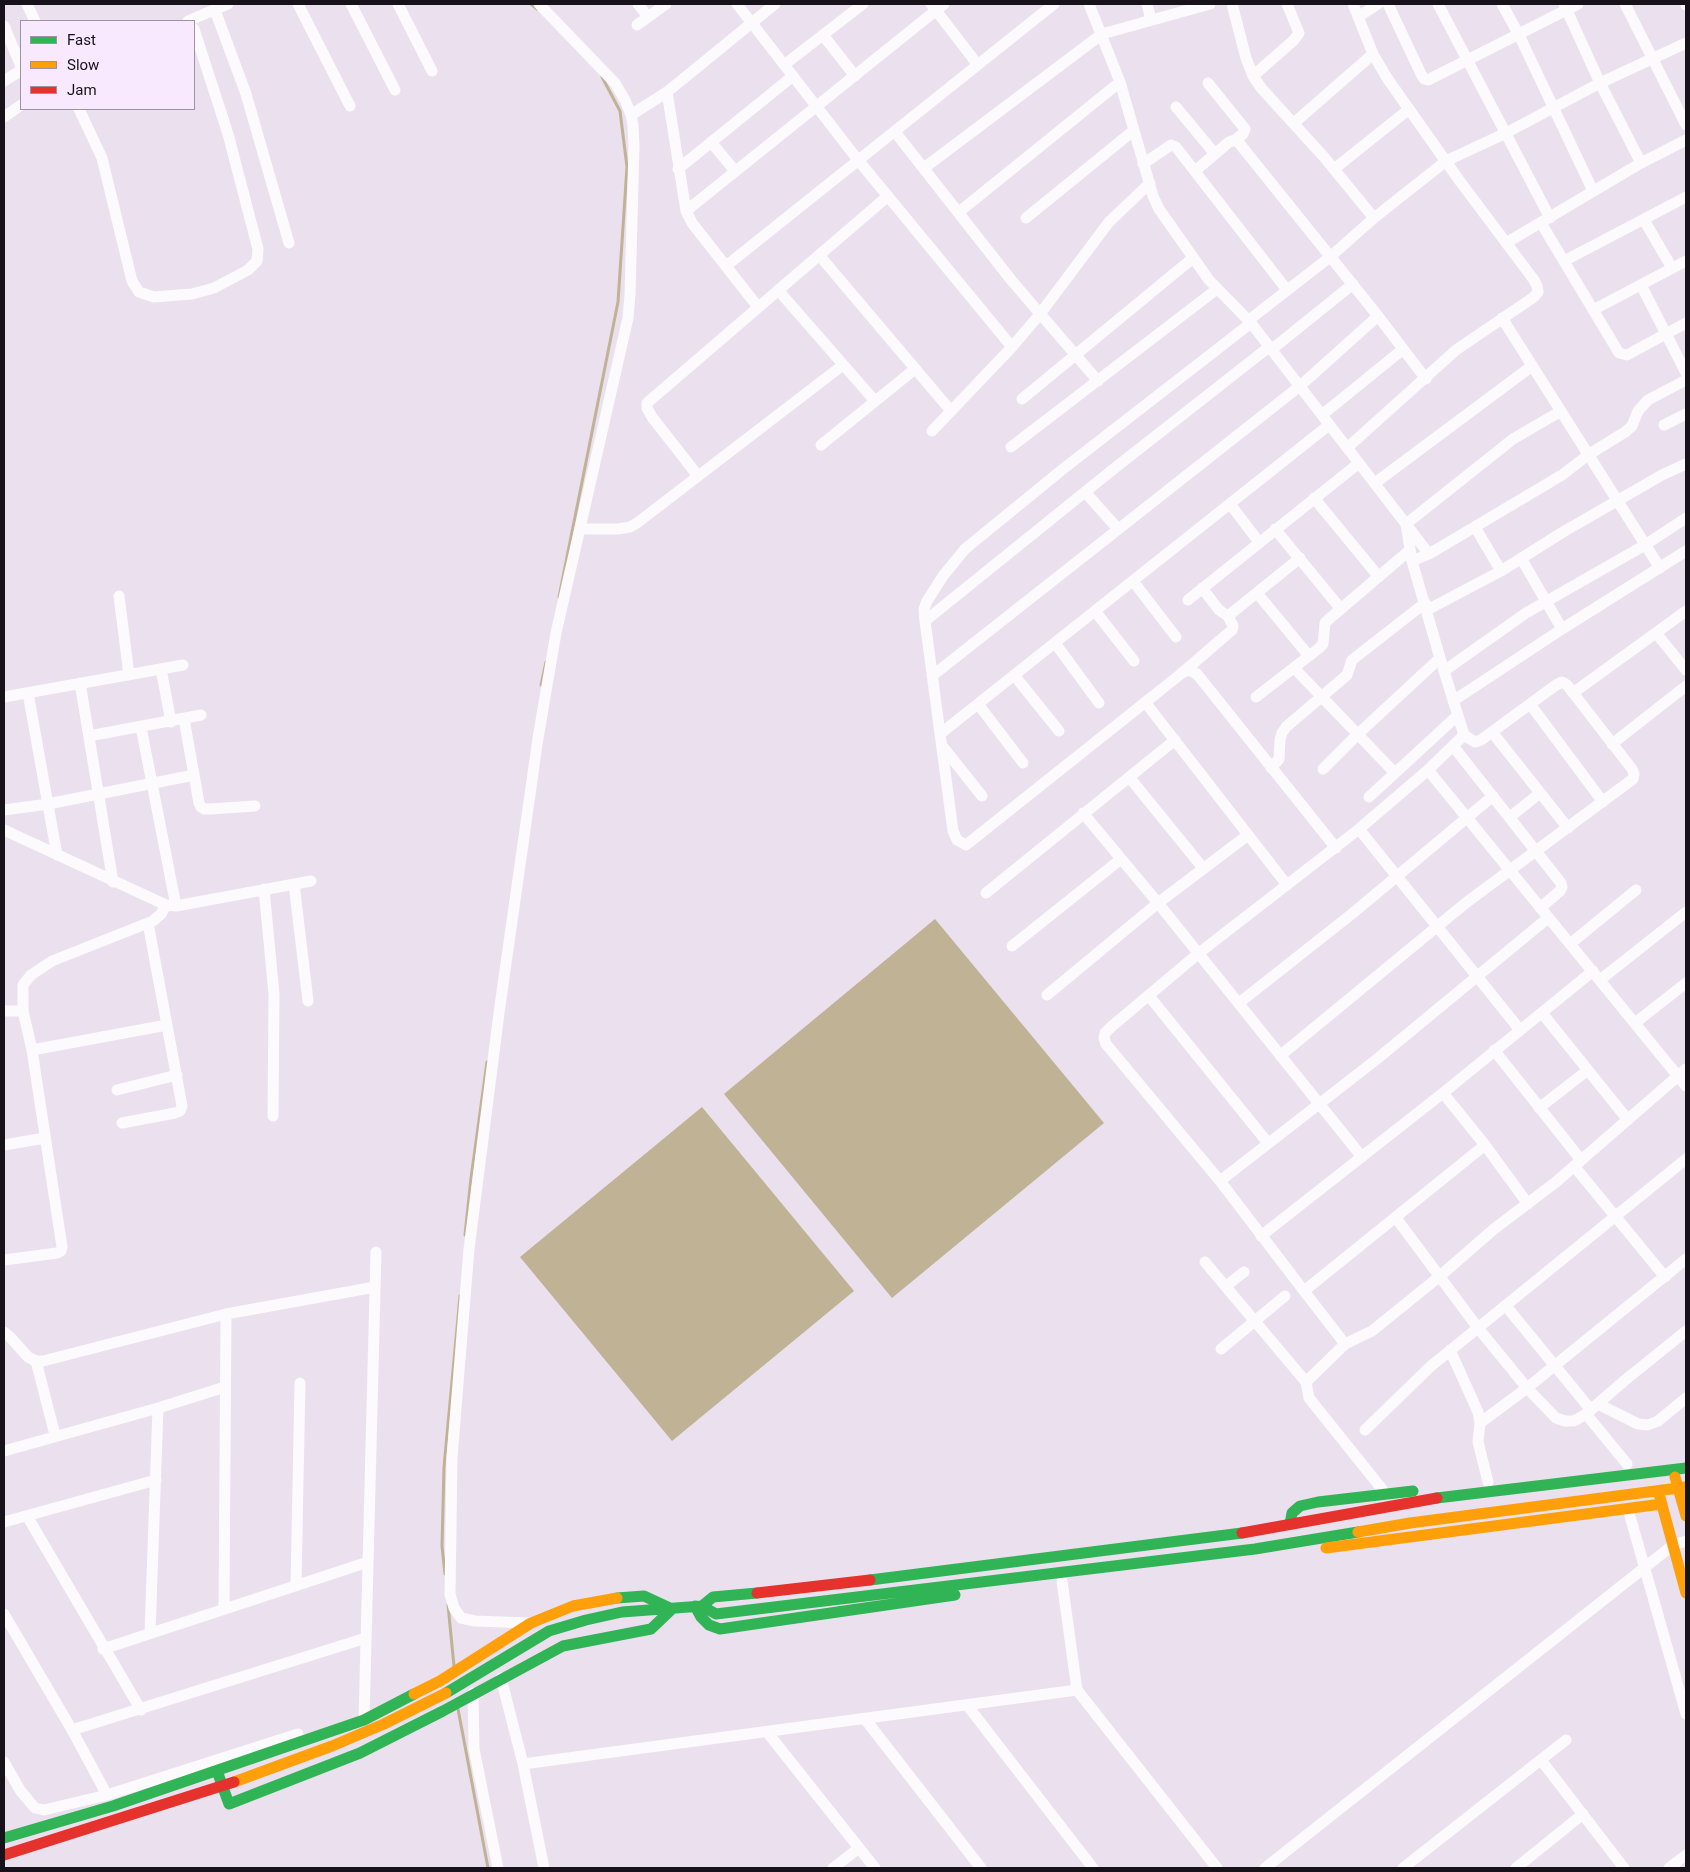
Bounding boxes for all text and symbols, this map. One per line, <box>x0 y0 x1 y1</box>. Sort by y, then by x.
legend <box>20 20 195 110</box>
text: Fast <box>67 31 96 49</box>
text: Slow <box>67 56 99 74</box>
text: Jam <box>67 81 97 99</box>

